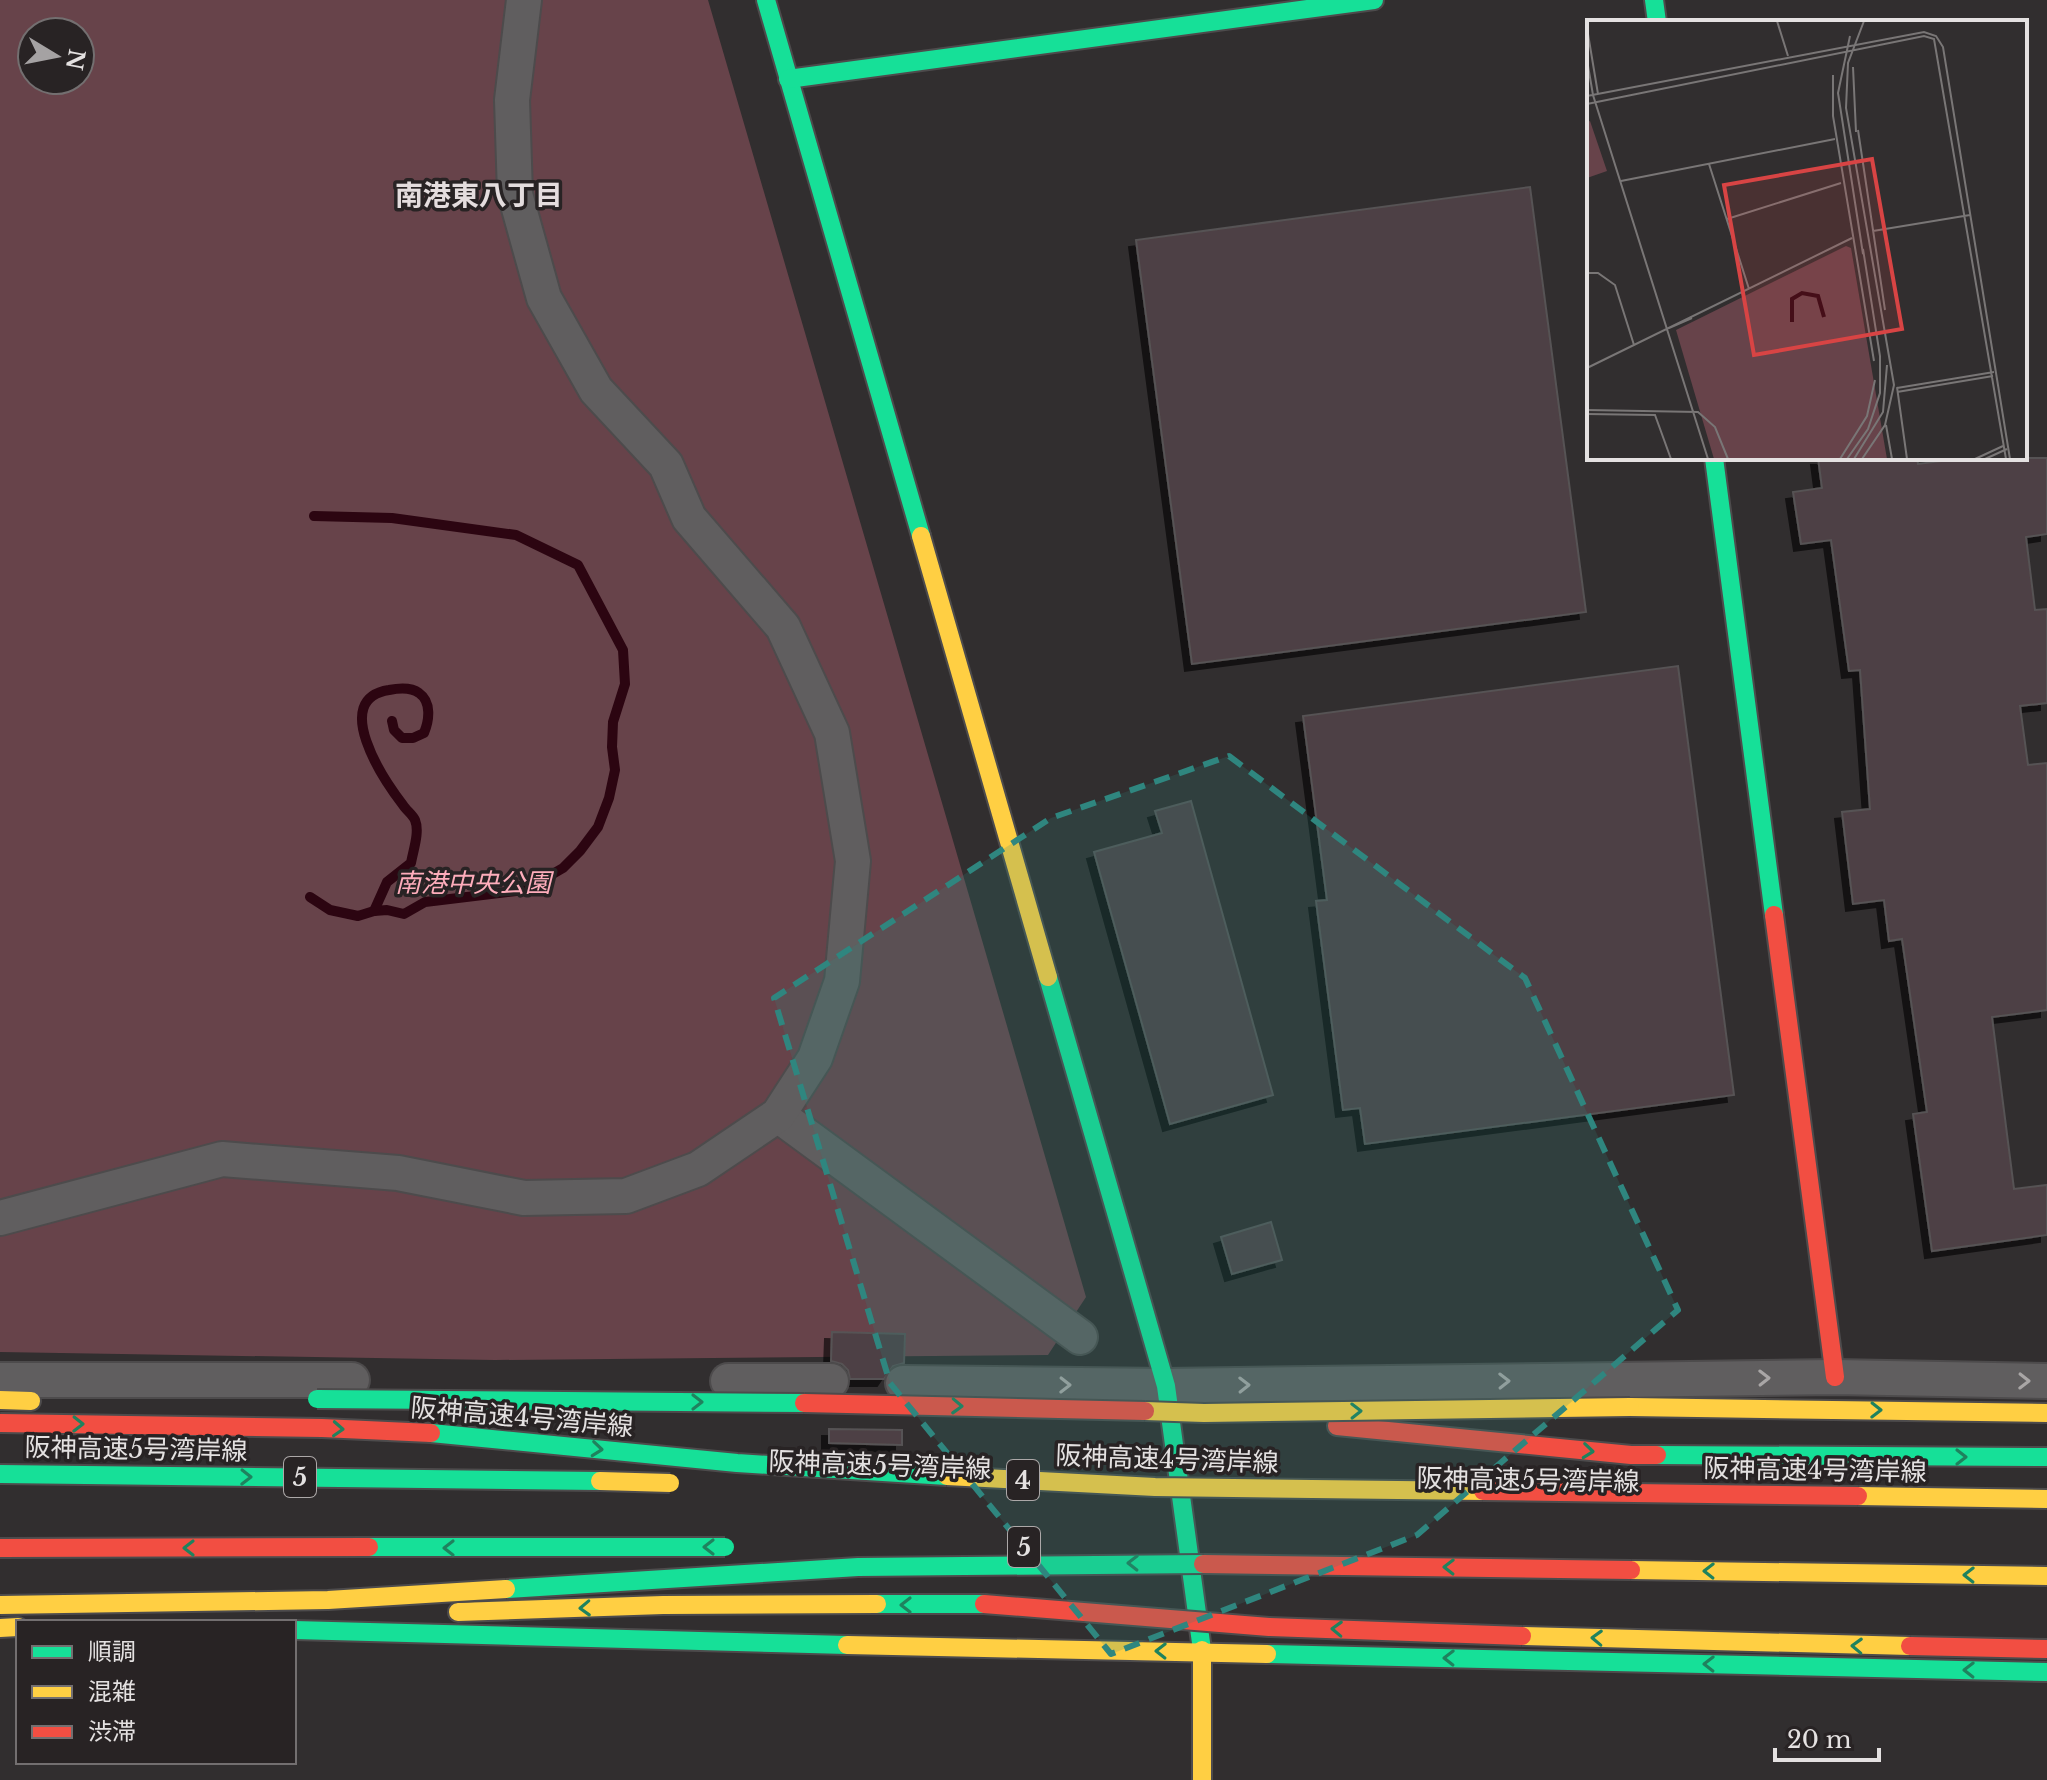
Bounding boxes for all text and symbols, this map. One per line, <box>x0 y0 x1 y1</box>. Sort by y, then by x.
north arrow <box>16 16 96 96</box>
inset map <box>1587 20 2027 460</box>
text: N <box>60 47 90 72</box>
district label: 南港東八丁目 <box>395 178 563 213</box>
park label: 南港中央公園 <box>395 867 555 899</box>
one-way arrow <box>1758 1369 1771 1387</box>
one-way arrow <box>2018 1372 2031 1389</box>
one-way arrow <box>1498 1373 1511 1390</box>
one-way arrow <box>1059 1376 1072 1394</box>
one-way arrow <box>1238 1376 1251 1394</box>
street label: 阪神高速4号湾岸線 <box>409 1391 635 1443</box>
one-way arrow <box>691 1393 704 1411</box>
one-way arrow <box>951 1397 964 1414</box>
one-way arrow <box>1870 1401 1883 1419</box>
one-way arrow <box>1350 1402 1363 1420</box>
one-way arrow <box>72 1416 85 1433</box>
one-way arrow <box>332 1420 345 1437</box>
street label: 阪神高速5号湾岸線 <box>24 1431 248 1467</box>
street label: 阪神高速4号湾岸線 <box>1055 1439 1279 1479</box>
one-way arrow <box>591 1440 604 1457</box>
one-way arrow <box>1582 1443 1595 1460</box>
street label: 阪神高速5号湾岸線 <box>768 1445 992 1485</box>
one-way arrow <box>1955 1448 1968 1466</box>
street label: 阪神高速4号湾岸線 <box>1703 1452 1927 1488</box>
road number: 5 <box>284 1457 316 1497</box>
road number: 4 <box>1007 1460 1039 1500</box>
street label: 阪神高速5号湾岸線 <box>1416 1462 1640 1498</box>
one-way arrow <box>240 1468 253 1485</box>
road number: 5 <box>1008 1527 1040 1567</box>
one-way arrow <box>702 1538 715 1556</box>
one-way arrow <box>182 1539 195 1557</box>
one-way arrow <box>442 1539 455 1557</box>
one-way arrow <box>1126 1554 1139 1572</box>
one-way arrow <box>1442 1558 1455 1576</box>
one-way arrow <box>1702 1562 1715 1580</box>
one-way arrow <box>1962 1566 1975 1583</box>
one-way arrow <box>899 1596 912 1613</box>
one-way arrow <box>578 1599 591 1617</box>
legend <box>16 1620 296 1764</box>
one-way arrow <box>1330 1621 1343 1638</box>
one-way arrow <box>1590 1630 1603 1647</box>
text: 順調 <box>88 1637 136 1666</box>
one-way arrow <box>1850 1637 1863 1654</box>
one-way arrow <box>1154 1642 1167 1659</box>
one-way arrow <box>1442 1649 1455 1666</box>
one-way arrow <box>1702 1656 1715 1673</box>
one-way arrow <box>1962 1661 1975 1679</box>
text: 混雑 <box>88 1677 136 1706</box>
scale bar <box>1775 1712 1879 1762</box>
text: 渋滞 <box>88 1717 136 1746</box>
text: 20 m <box>1787 1725 1852 1754</box>

